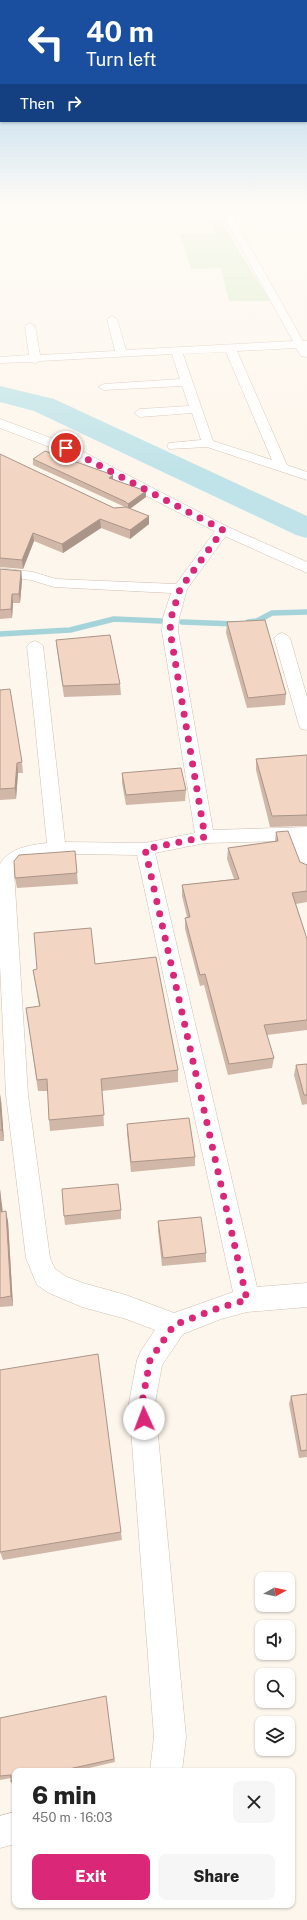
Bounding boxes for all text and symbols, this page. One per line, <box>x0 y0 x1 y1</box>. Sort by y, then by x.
text: 40 m <box>86 15 154 48</box>
icon: left <box>20 16 72 68</box>
text: Turn left <box>86 49 156 70</box>
icon: right <box>63 92 85 114</box>
text: Then <box>20 95 55 112</box>
pin <box>49 431 83 465</box>
icon: arrive <box>55 437 77 459</box>
position arrow <box>123 1398 165 1440</box>
north arrow <box>255 1572 295 1612</box>
map controls <box>255 1572 295 1756</box>
button: sound <box>255 1620 295 1660</box>
button: search <box>255 1668 295 1708</box>
button: layers <box>255 1716 295 1756</box>
text: 6 min <box>32 1781 96 1809</box>
button: close <box>233 1781 275 1823</box>
text: 450 m · 16:03 <box>32 1810 112 1825</box>
button: Exit <box>32 1854 150 1900</box>
button: Share <box>158 1854 275 1900</box>

